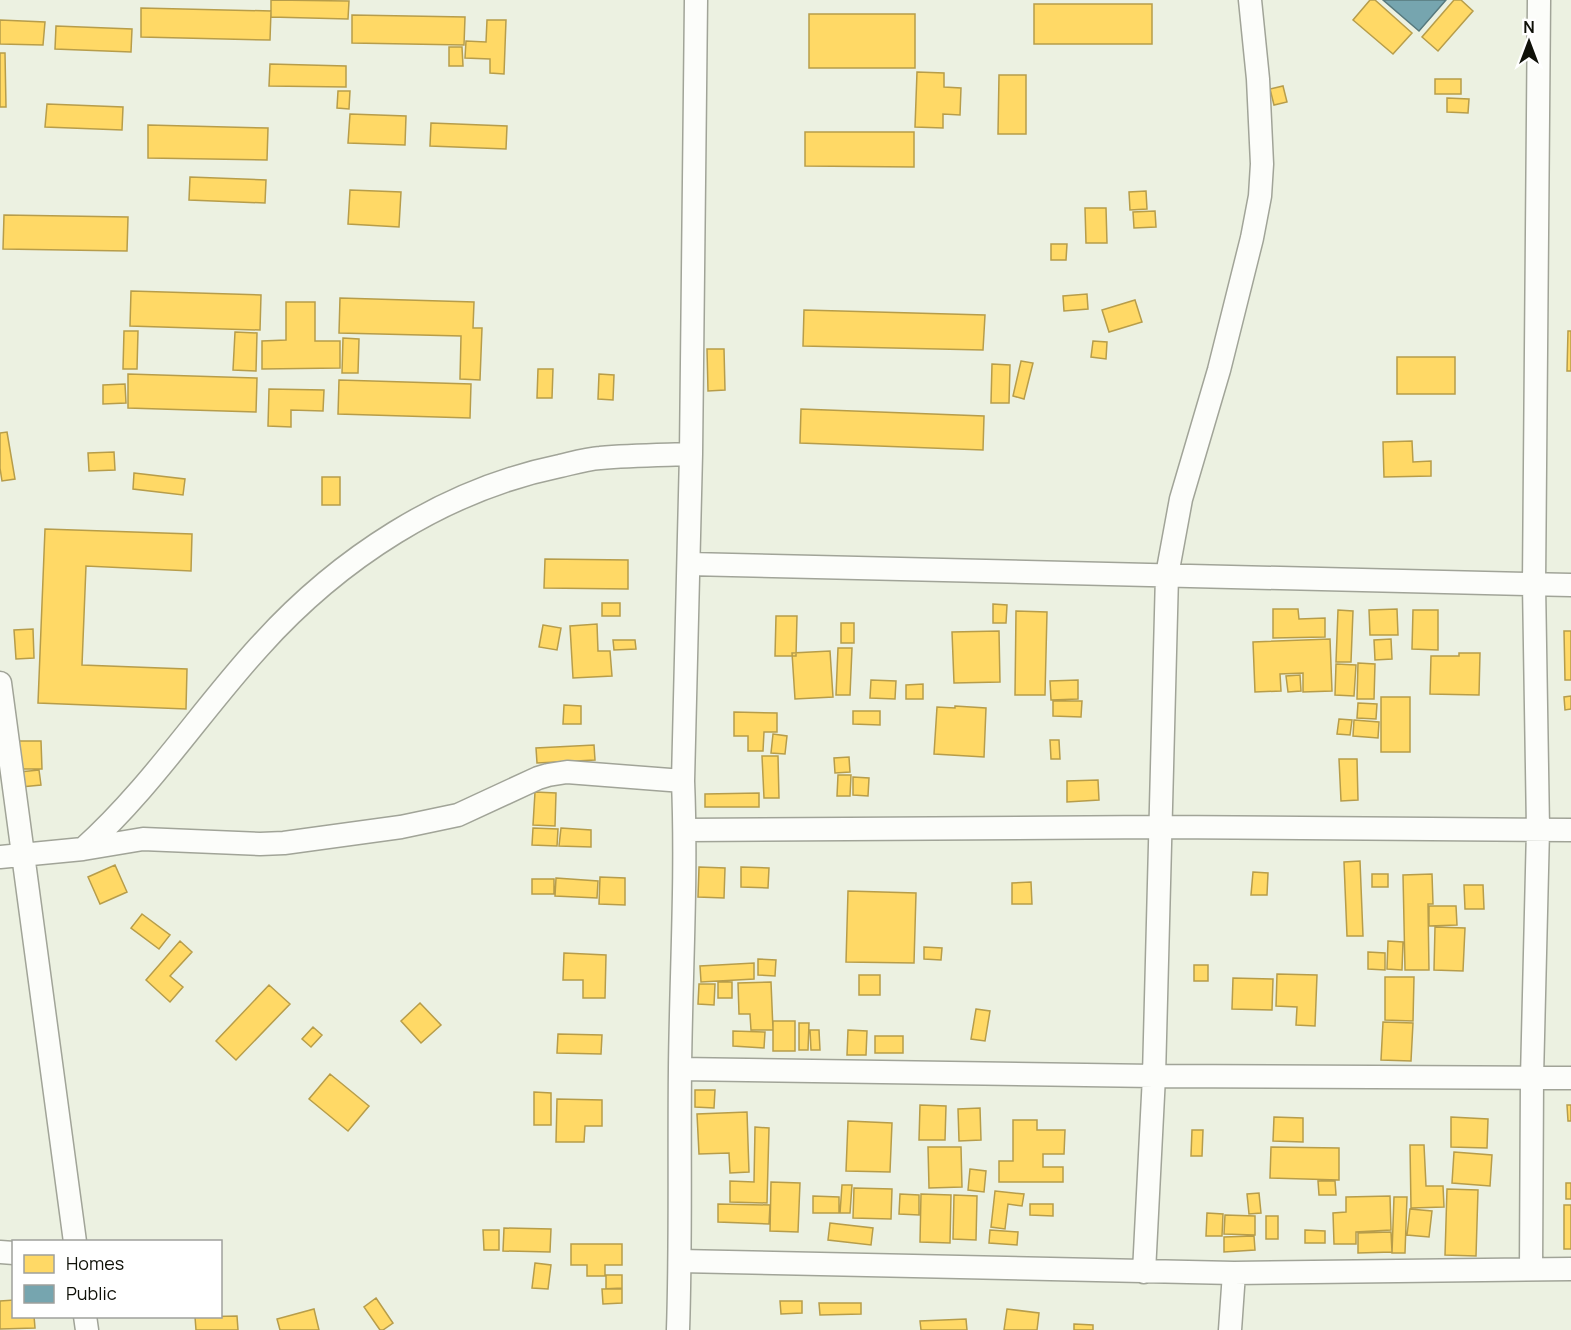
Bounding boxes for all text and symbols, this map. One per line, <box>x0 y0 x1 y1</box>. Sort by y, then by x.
north arrow <box>1499 12 1559 72</box>
text: N <box>1523 16 1535 38</box>
legend <box>12 1240 222 1318</box>
text: Homes <box>66 1251 124 1275</box>
text: Public <box>66 1281 117 1305</box>

